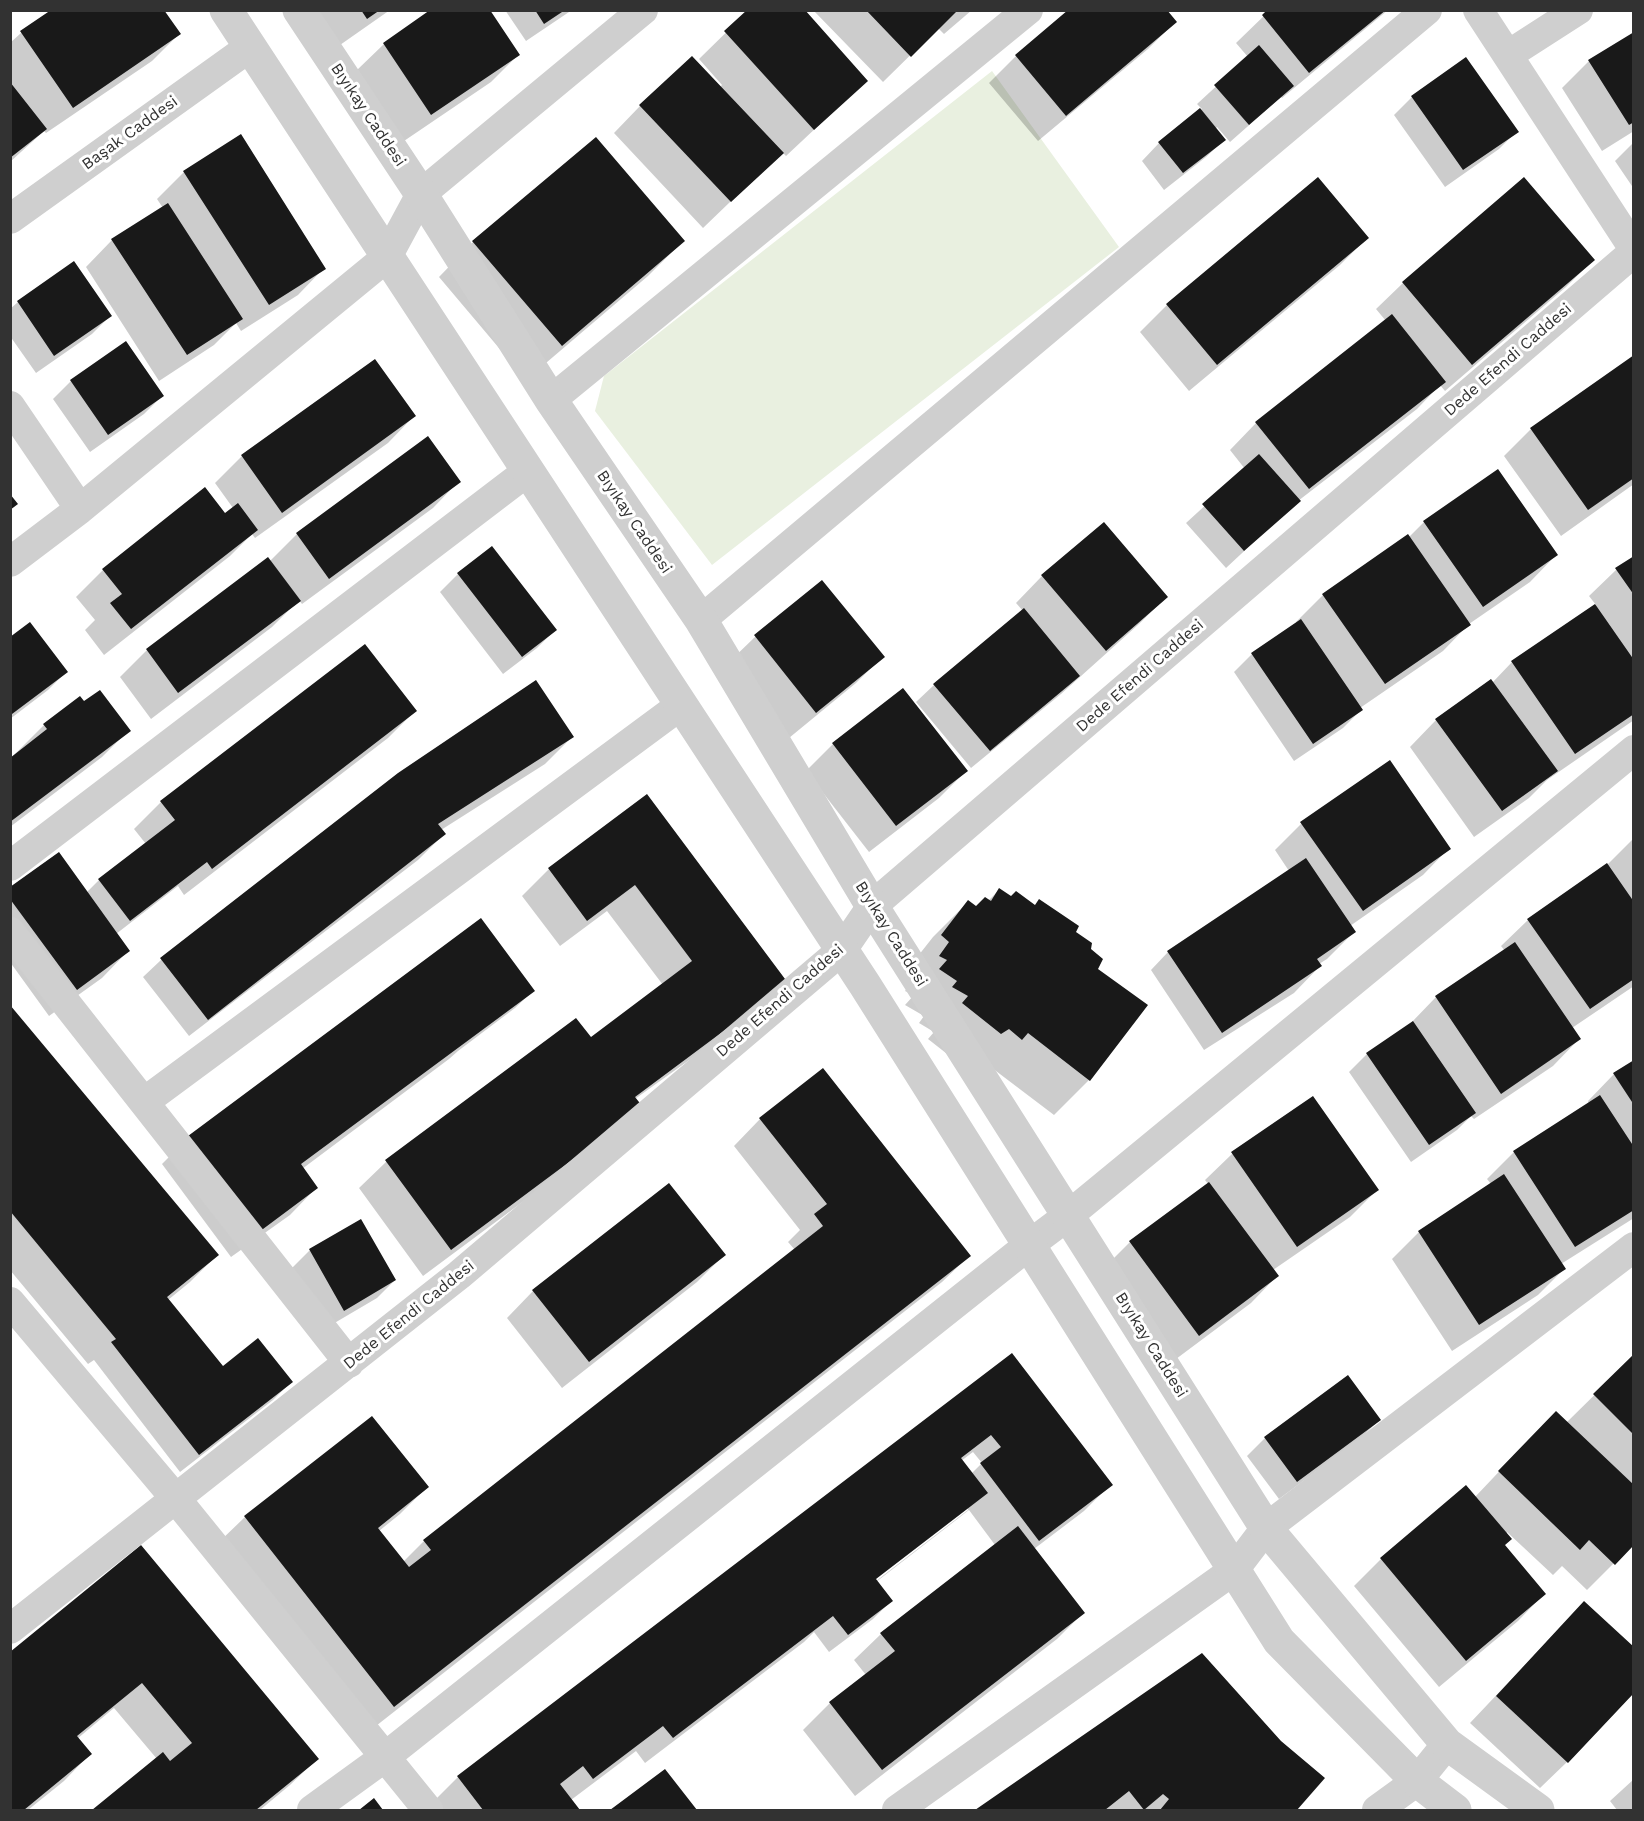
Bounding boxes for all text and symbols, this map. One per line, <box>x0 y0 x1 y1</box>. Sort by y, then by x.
street label: Bıyıkay Caddesi <box>326 60 410 170</box>
street label: Başak Caddesi <box>78 92 182 174</box>
street label: Dede Efendi Caddesi <box>1440 299 1576 421</box>
street label: Bıyıkay Caddesi <box>592 467 676 577</box>
street label: Dede Efendi Caddesi <box>1072 615 1208 737</box>
street label: Bıyıkay Caddesi <box>851 878 931 990</box>
street label: Dede Efendi Caddesi <box>712 940 848 1062</box>
street label: Dede Efendi Caddesi <box>340 1256 478 1374</box>
street label: Bıyıkay Caddesi <box>1111 1289 1191 1401</box>

